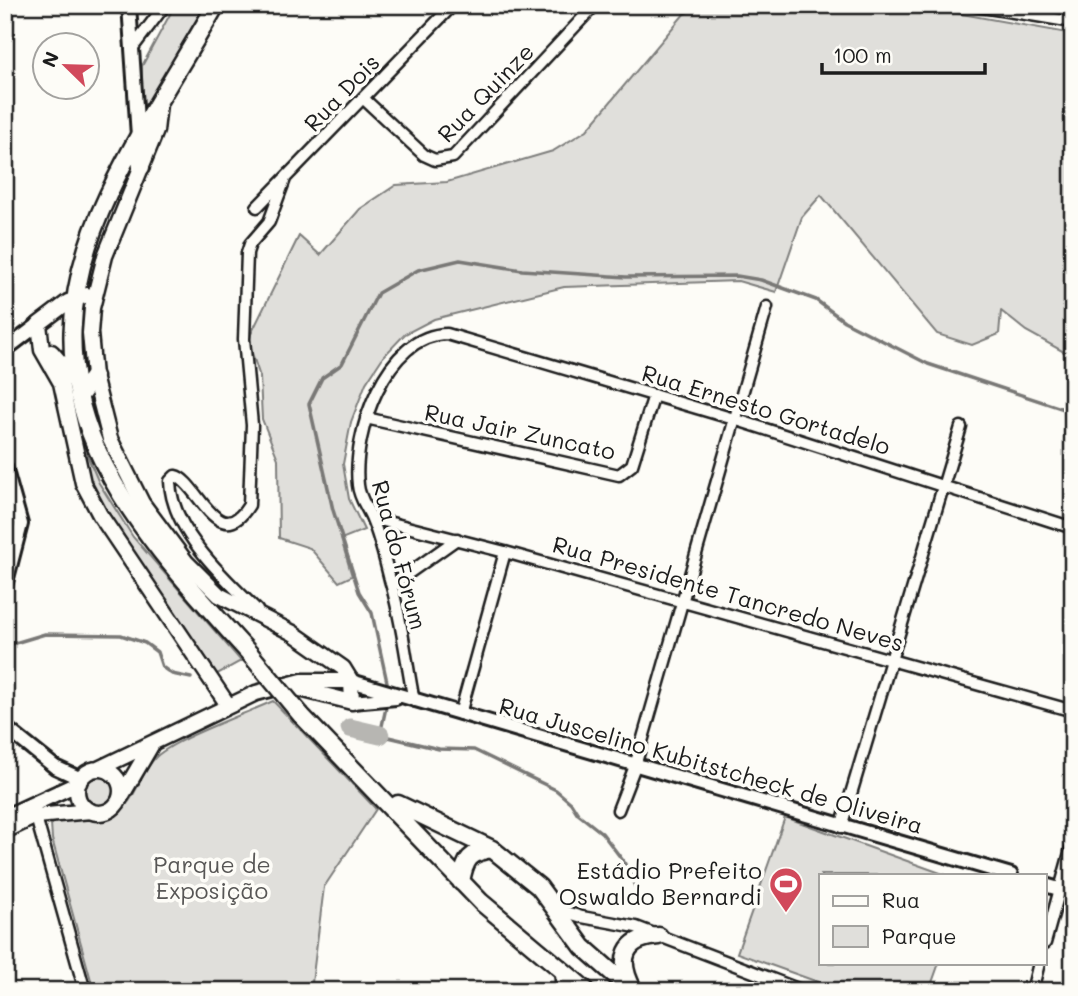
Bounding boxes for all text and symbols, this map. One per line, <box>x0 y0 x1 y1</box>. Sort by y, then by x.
north arrow <box>32 32 102 102</box>
scale bar <box>822 32 985 76</box>
street label: Rua Quinze <box>431 36 540 148</box>
text: 100 m <box>833 41 892 68</box>
street label: Rua Dois <box>297 47 386 137</box>
text: N <box>36 48 64 71</box>
street label: Rua Ernesto Gortadelo <box>639 357 894 461</box>
street label: Rua Jair Zuncato <box>422 396 618 466</box>
street label: Rua do Fórum <box>366 477 434 633</box>
street label: Rua Presidente Tancredo Neves <box>549 528 907 658</box>
street label: Rua Juscelino Kubitstcheck de Oliveira <box>496 690 927 840</box>
park label: Parque de Exposição <box>153 849 271 905</box>
place label: Estádio Prefeito Oswaldo Bernardi <box>559 855 762 911</box>
sports icon: Estádio Prefeito Oswaldo Bernardi <box>767 865 805 914</box>
legend <box>819 874 1046 964</box>
text: Rua <box>882 886 920 913</box>
text: Parque <box>882 922 956 949</box>

